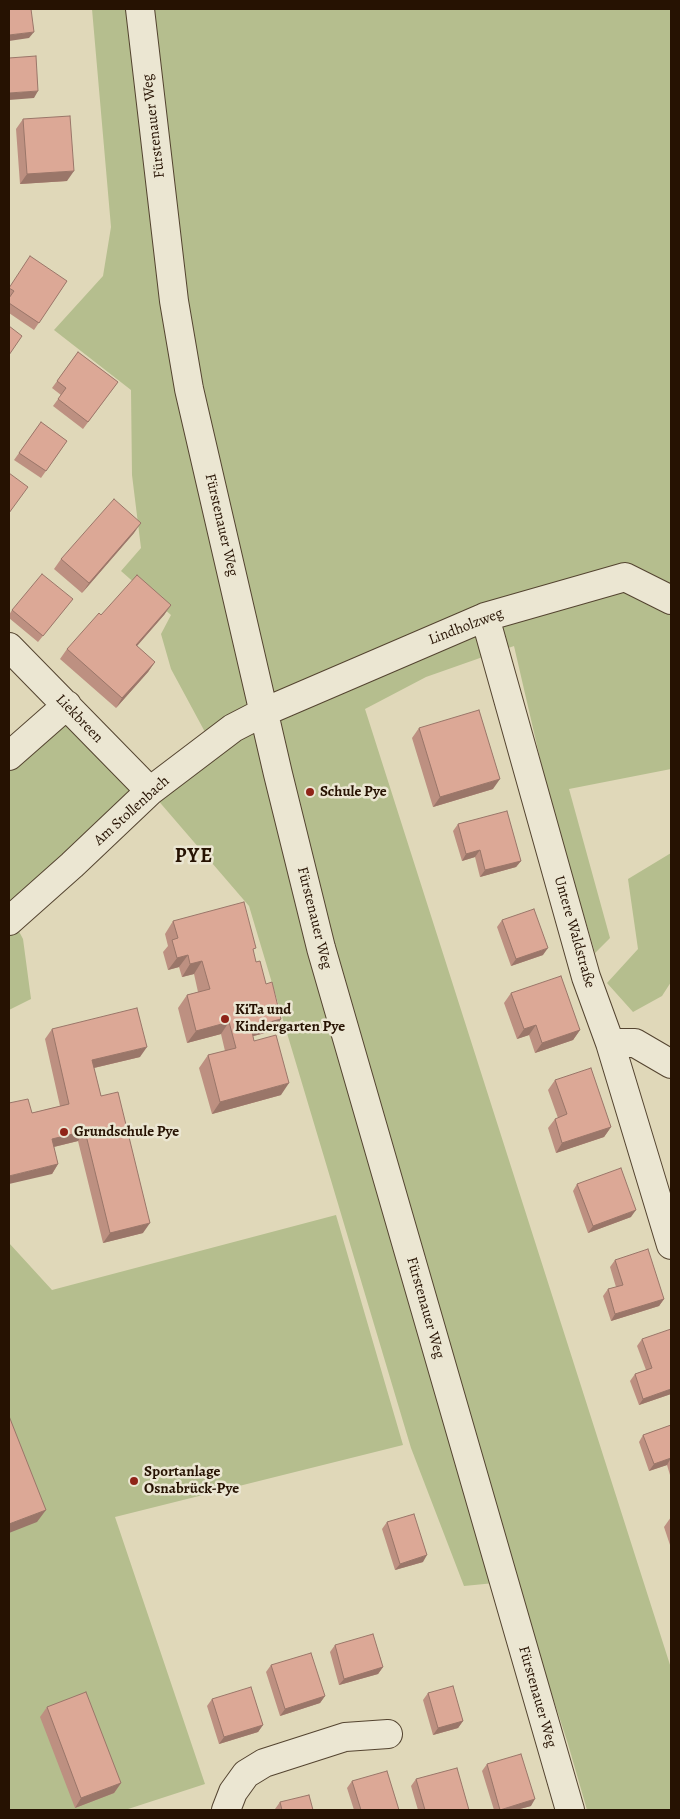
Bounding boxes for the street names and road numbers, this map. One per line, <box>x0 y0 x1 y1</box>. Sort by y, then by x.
street label: Fürstenauer Weg <box>139 73 169 179</box>
street label: Fürstenauer Weg <box>200 472 242 578</box>
street label: Lindholzweg <box>426 605 506 649</box>
street label: Liekbreen <box>51 691 107 747</box>
street label: Am Stollenbach <box>90 772 174 850</box>
street label: Fürstenauer Weg <box>293 865 335 971</box>
street label: Untere Waldstraße <box>549 874 599 990</box>
street label: Fürstenauer Weg <box>402 1255 448 1361</box>
street label: Fürstenauer Weg <box>514 1644 560 1750</box>

